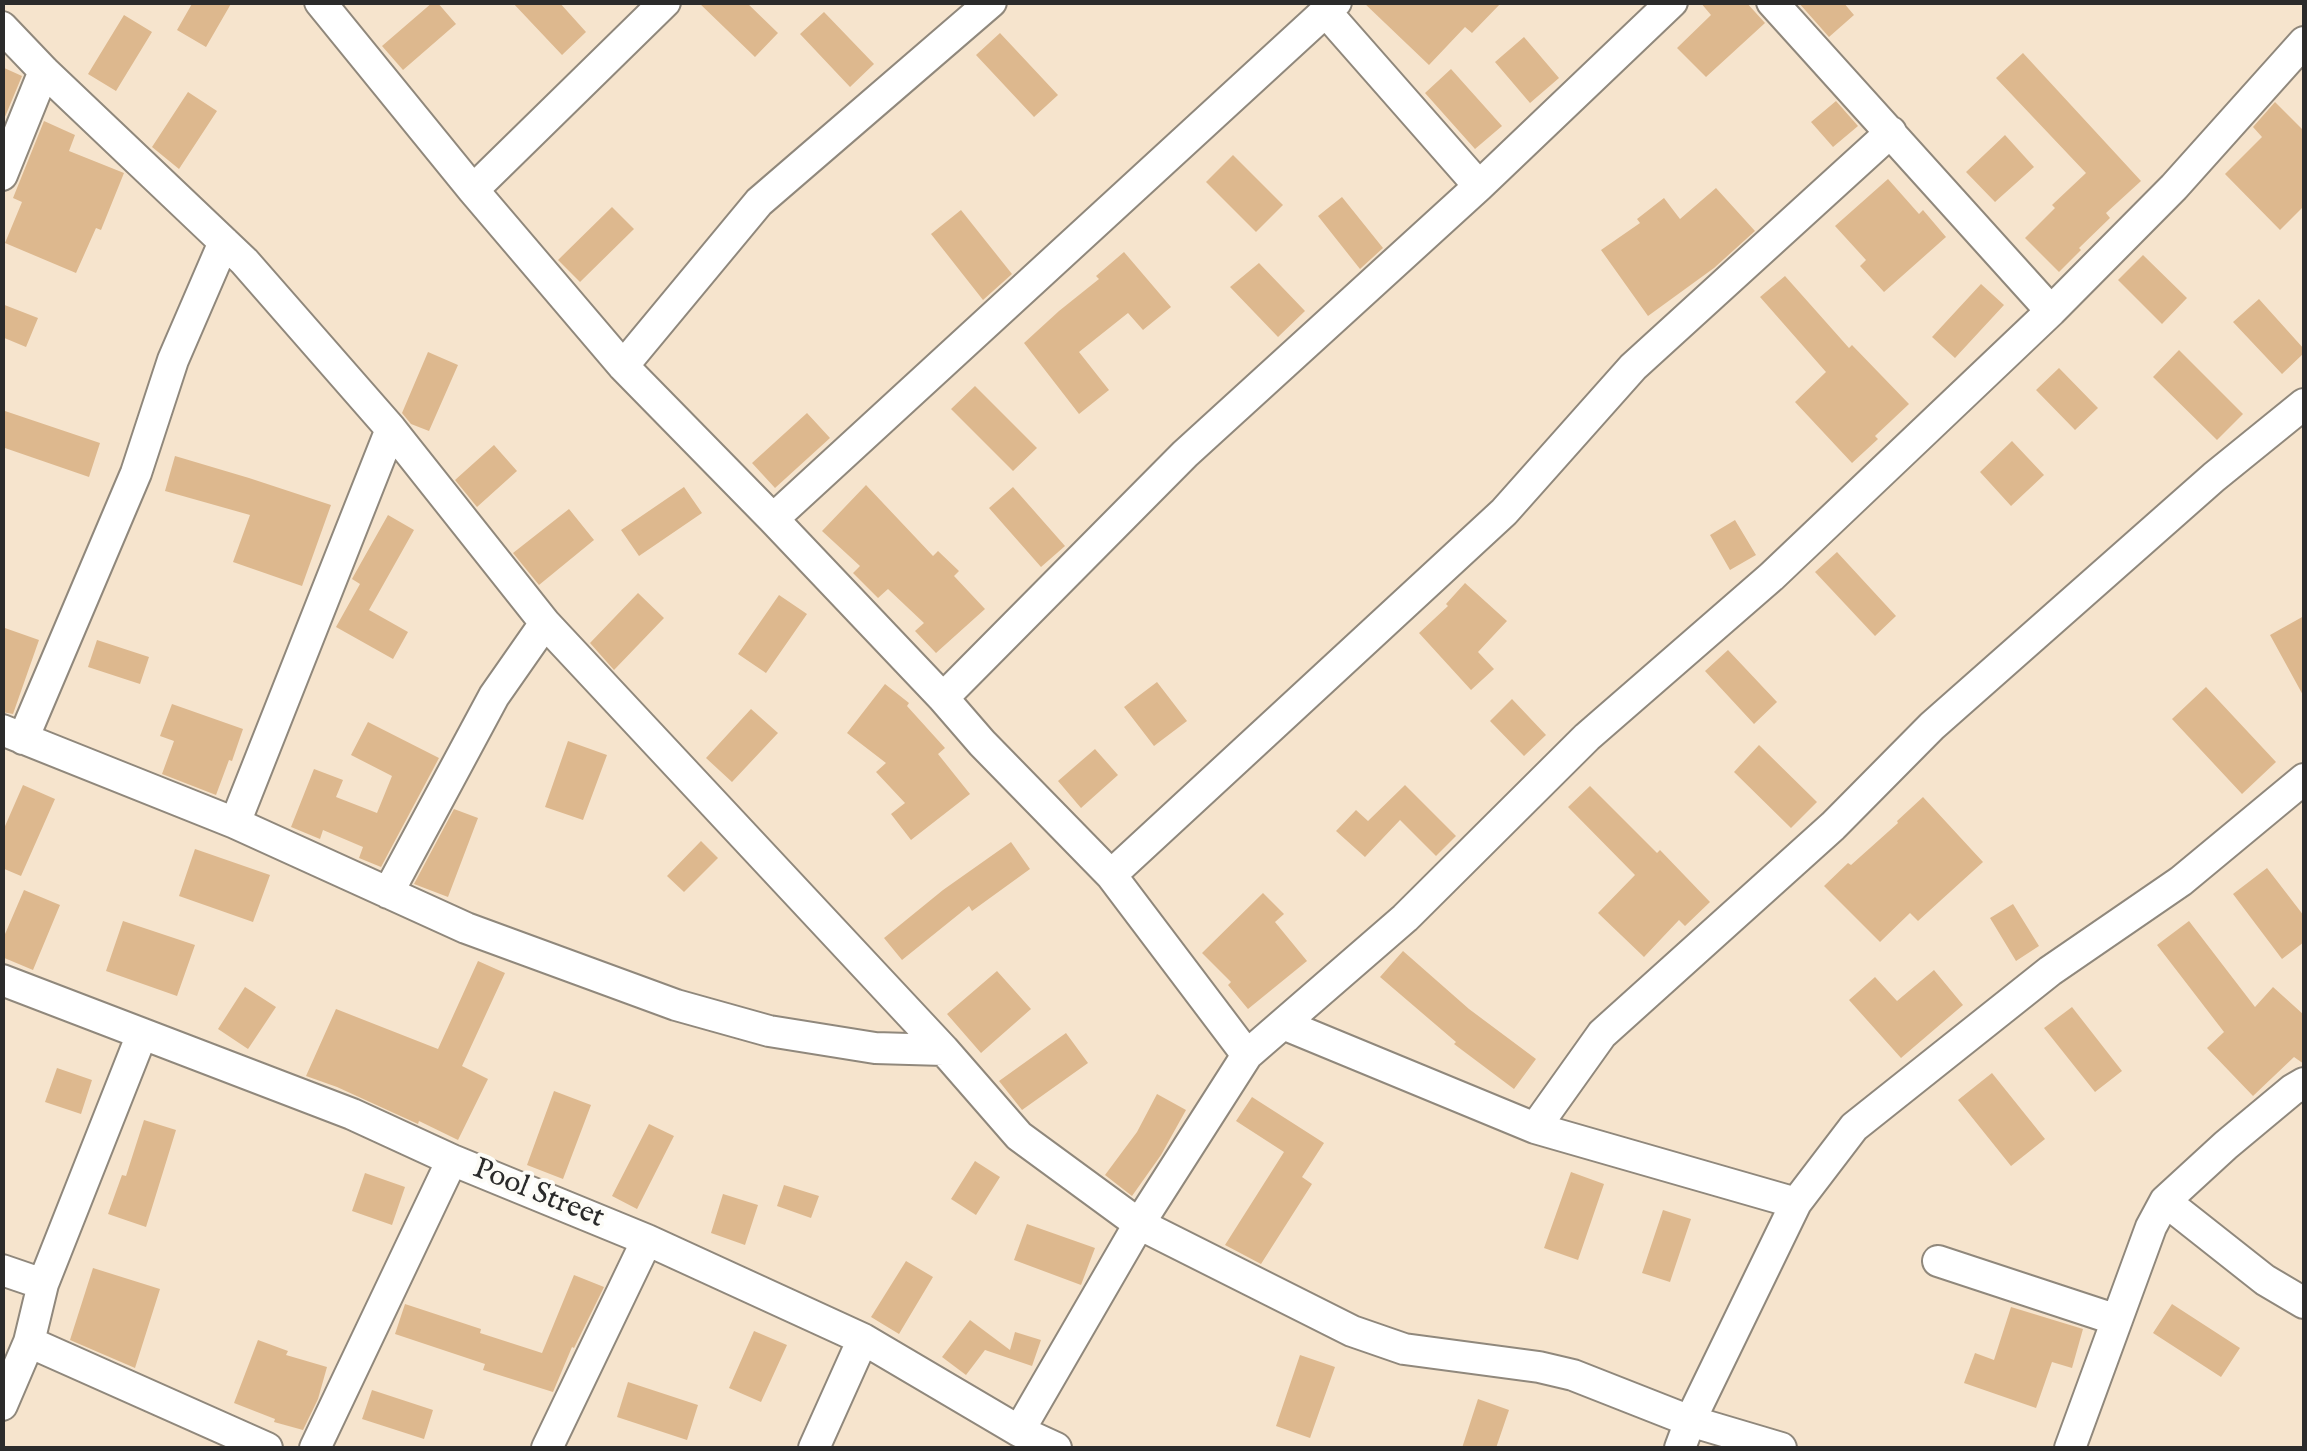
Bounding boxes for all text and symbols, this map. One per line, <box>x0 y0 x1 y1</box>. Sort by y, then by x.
street label: Pool Street <box>467 1152 609 1238</box>

